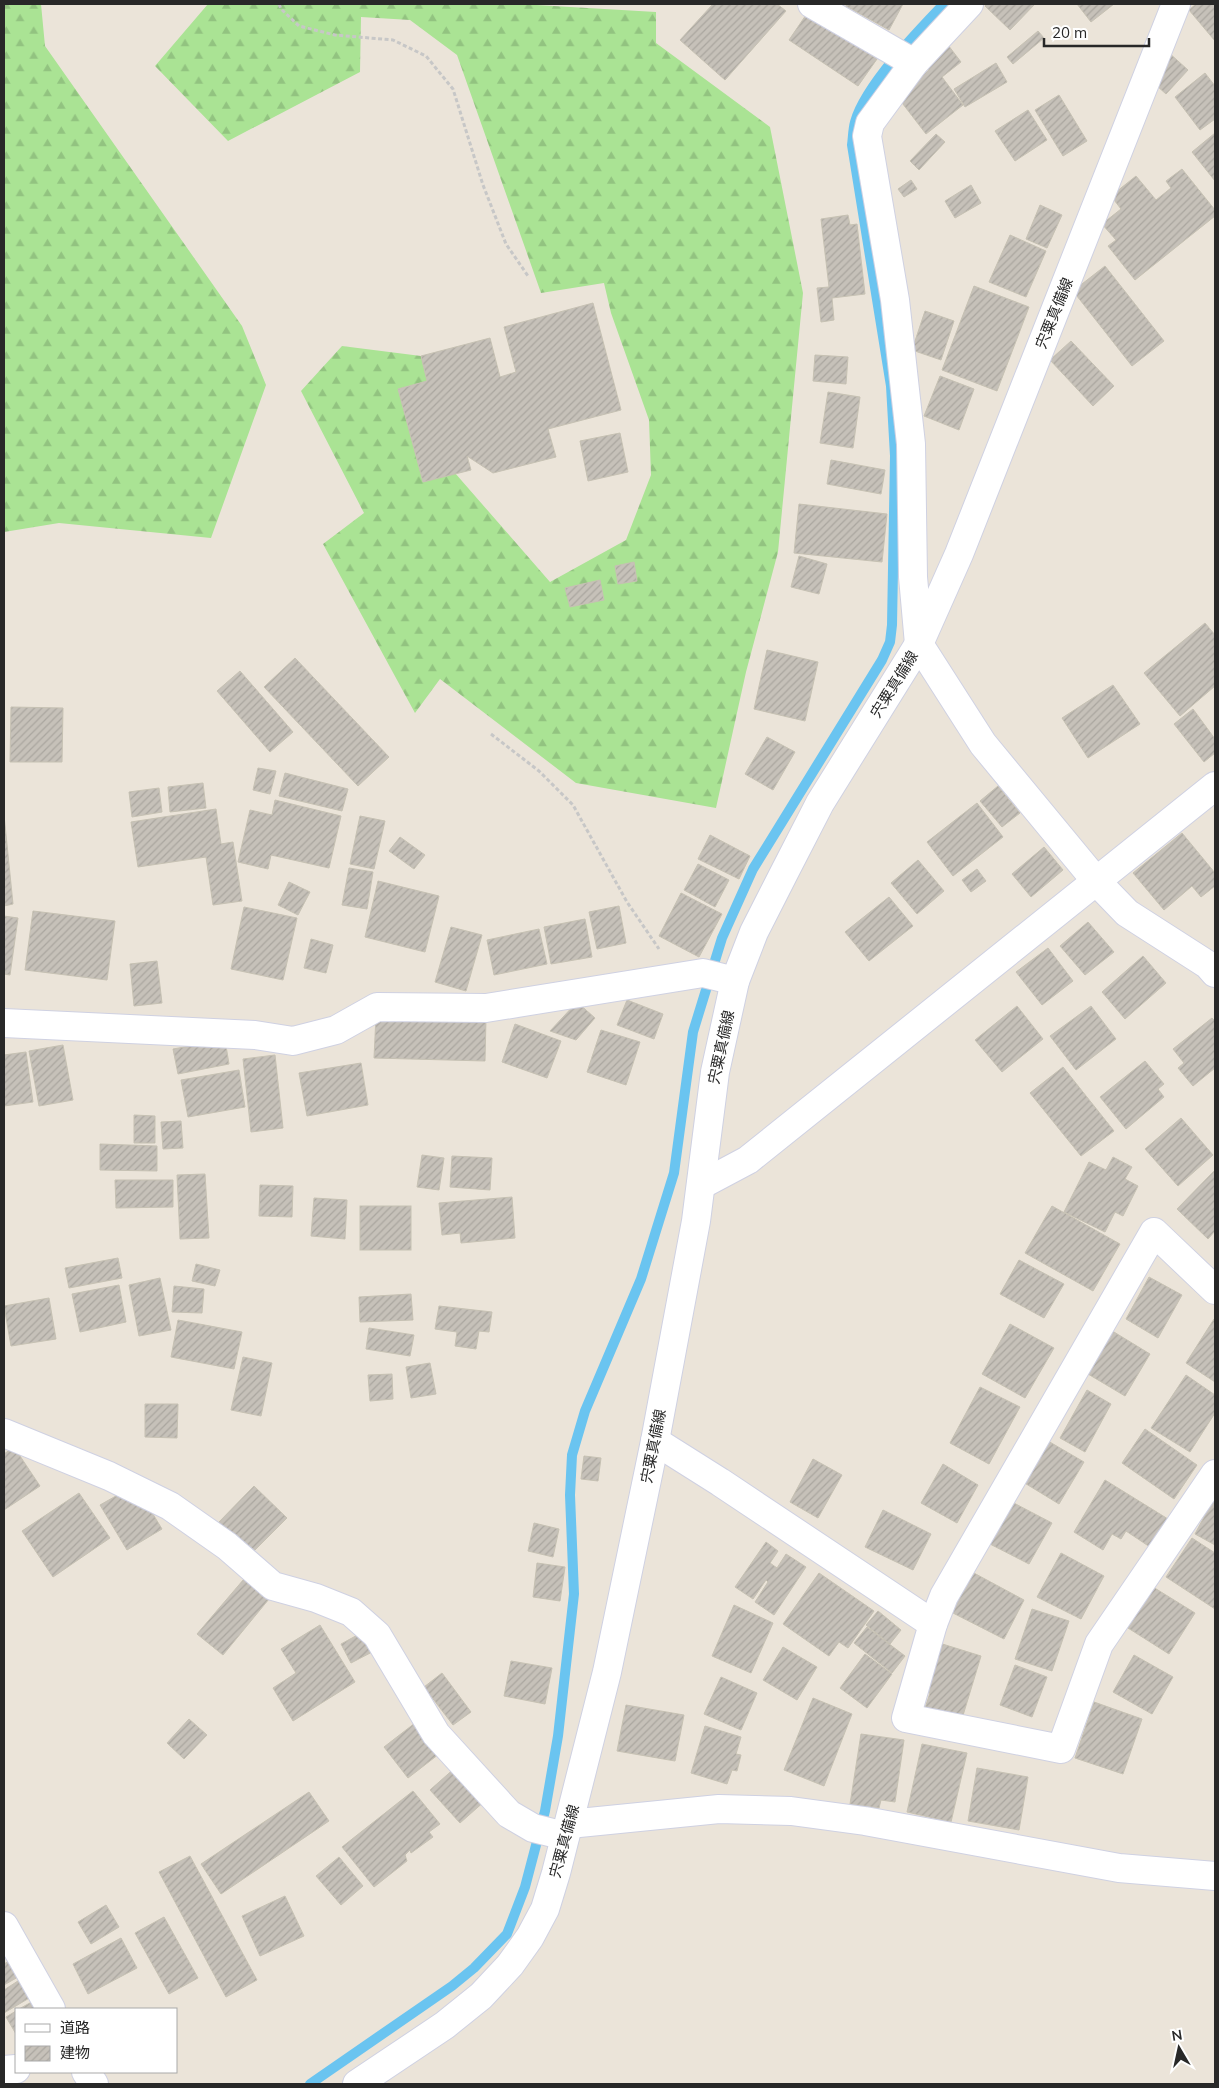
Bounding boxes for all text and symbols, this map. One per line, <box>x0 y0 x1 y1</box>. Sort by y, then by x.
scale bar <box>1044 15 1149 47</box>
text: 20 m <box>1052 23 1087 42</box>
street label: 宍粟真備線 <box>1031 275 1077 351</box>
street label: 宍粟真備線 <box>866 647 922 721</box>
street label: 宍粟真備線 <box>704 1008 738 1086</box>
street label: 宍粟真備線 <box>637 1407 669 1485</box>
street label: 宍粟真備線 <box>545 1802 583 1880</box>
legend <box>15 2008 178 2073</box>
text: 道路 <box>60 2018 90 2037</box>
north arrow <box>1154 2023 1204 2073</box>
text: N <box>1170 2025 1184 2045</box>
text: 建物 <box>60 2043 90 2062</box>

